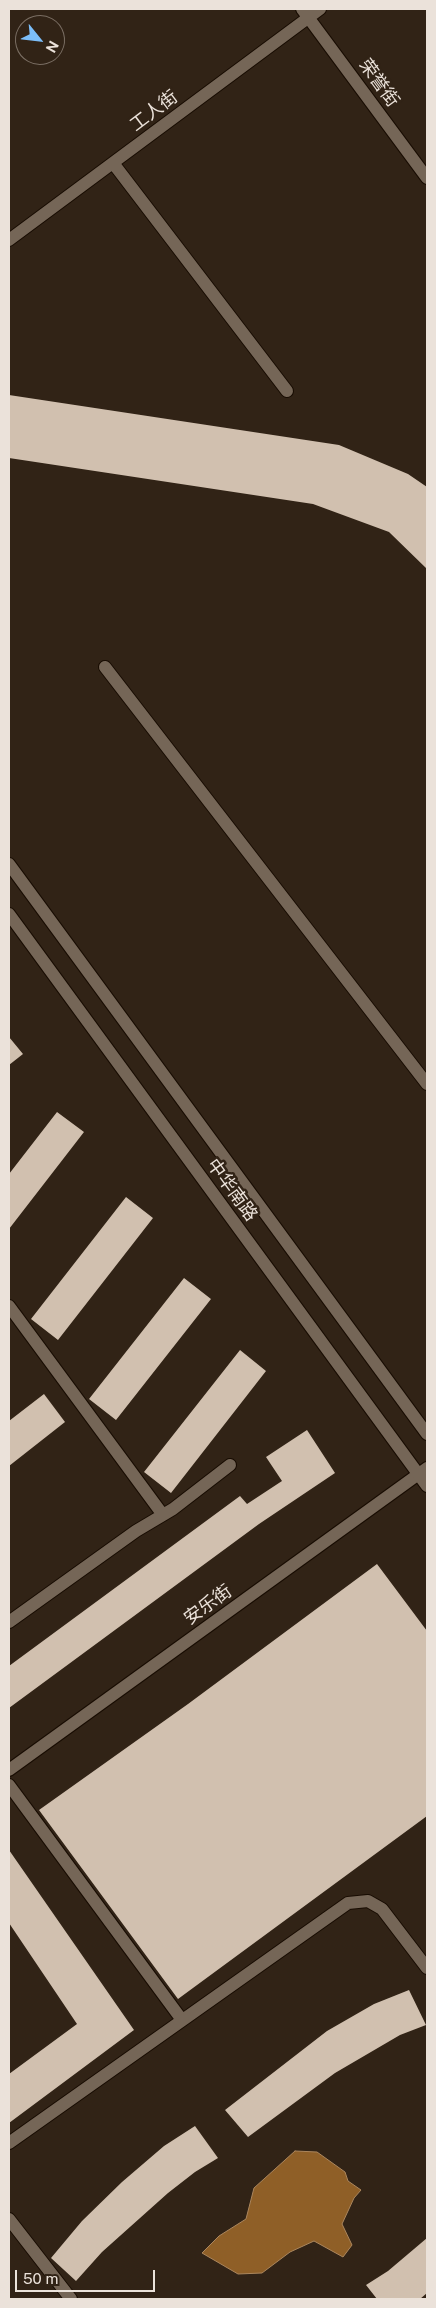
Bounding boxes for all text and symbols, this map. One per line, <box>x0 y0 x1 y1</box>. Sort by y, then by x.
north arrow <box>15 15 65 65</box>
text: N <box>43 38 62 55</box>
street label: 荣誉街 <box>354 55 404 111</box>
street label: 工人街 <box>126 86 182 136</box>
street label: 中华南路 <box>202 1155 262 1225</box>
street label: 安乐街 <box>180 1580 236 1630</box>
scale bar <box>18 2260 158 2292</box>
text: 50 m <box>23 2270 58 2287</box>

